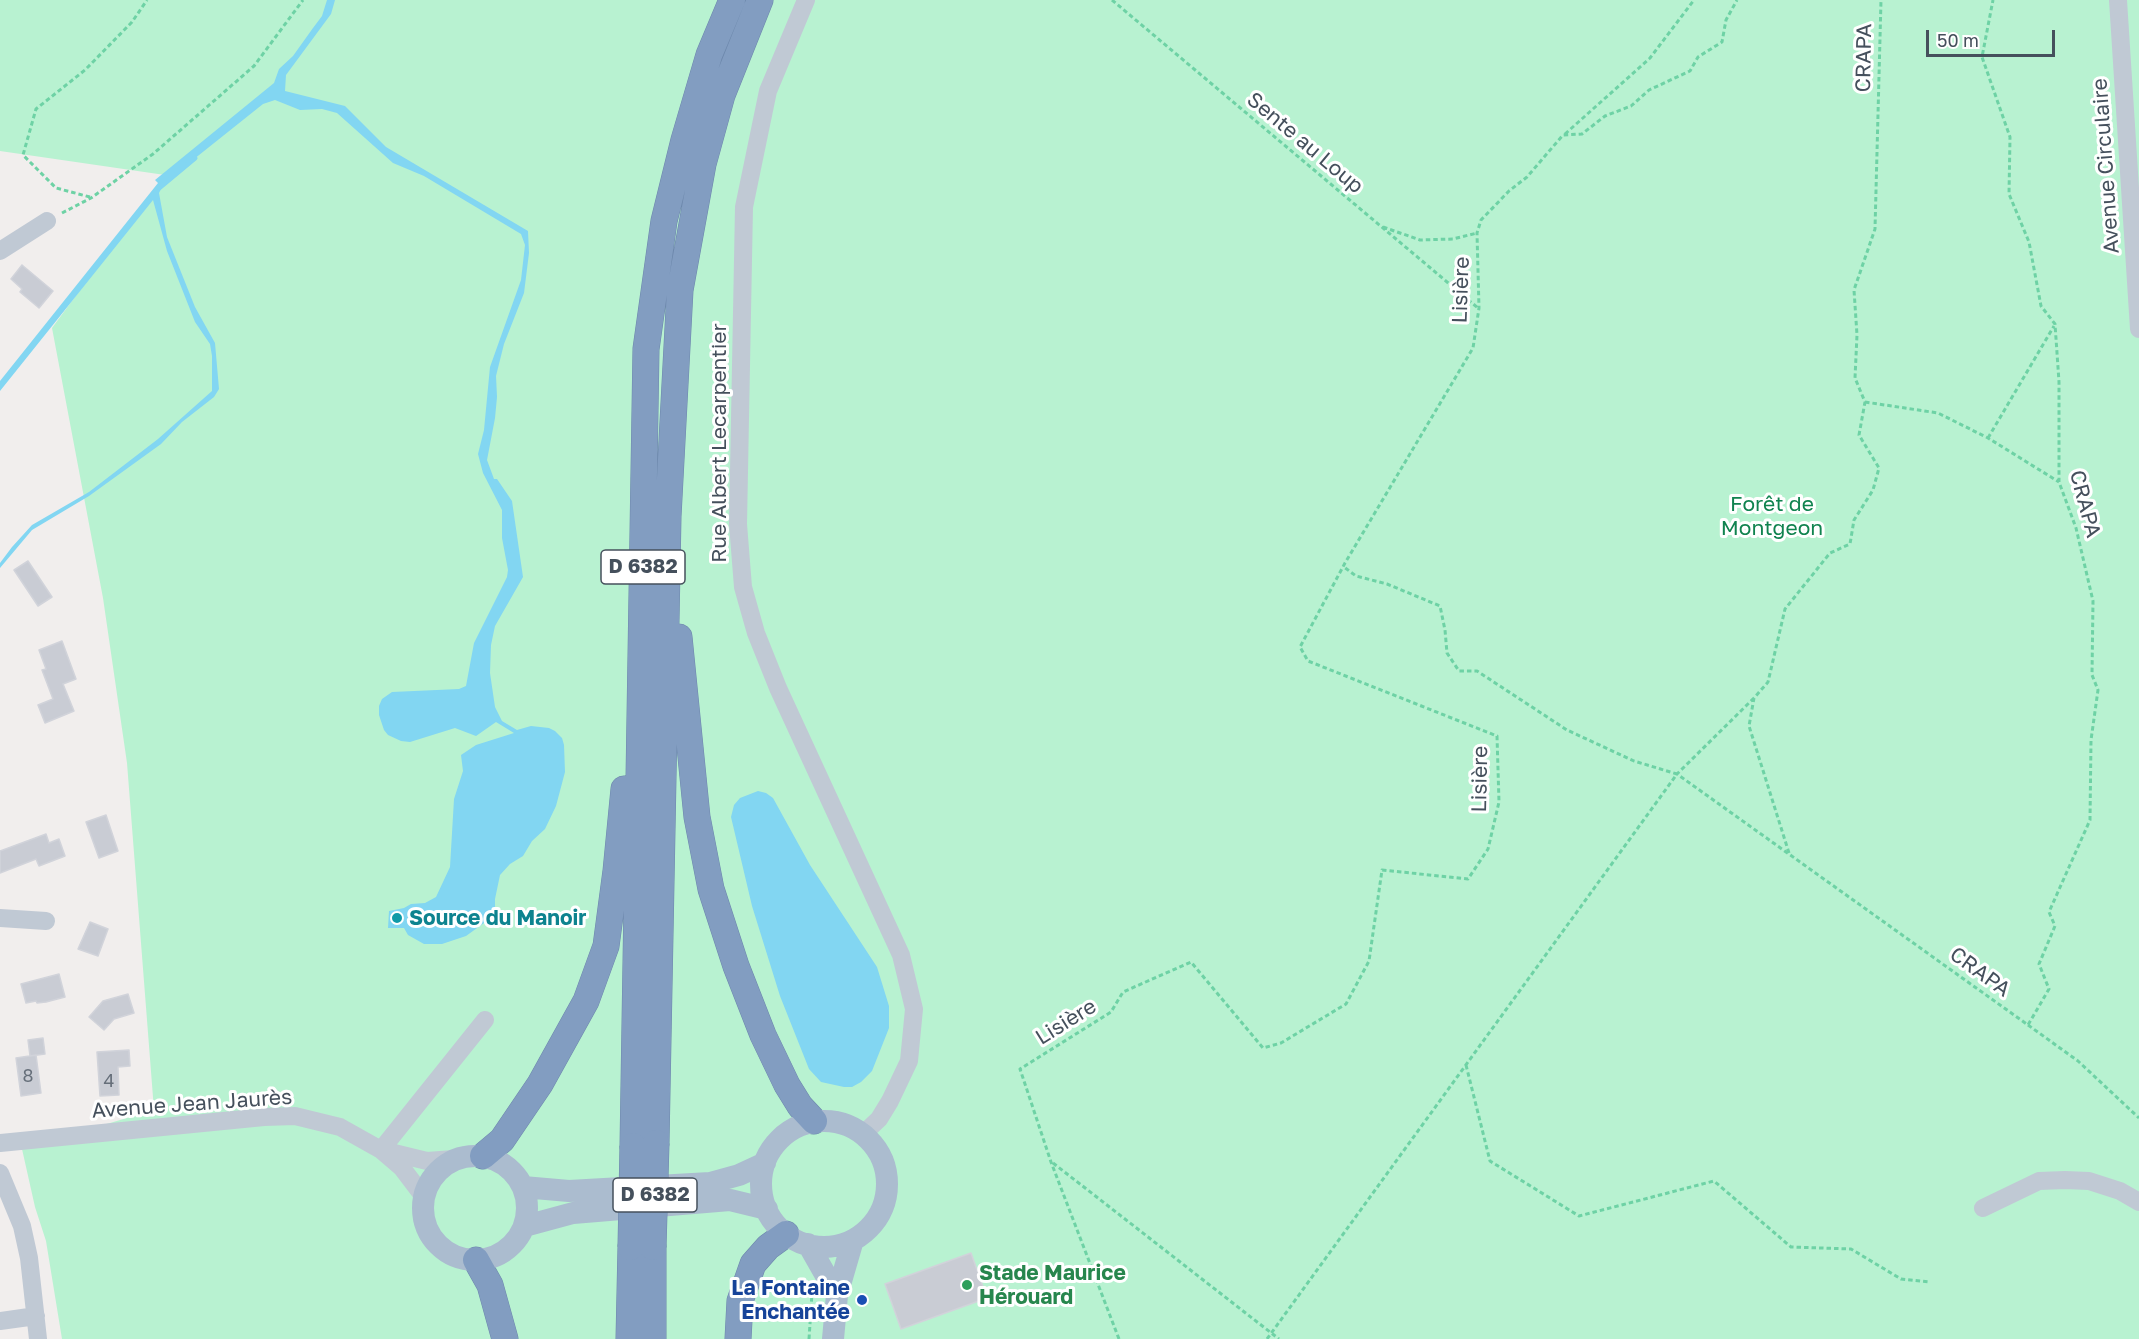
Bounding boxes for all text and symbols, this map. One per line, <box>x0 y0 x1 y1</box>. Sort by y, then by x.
scale bar <box>1929 18 2058 56</box>
street label: CRAPA <box>1851 23 1877 93</box>
text: 50 m <box>1937 29 1979 51</box>
street label: Avenue Circulaire <box>2087 77 2125 255</box>
street label: Sente au Loup <box>1242 87 1368 199</box>
street label: Lisière <box>1447 256 1475 324</box>
street label: Rue Albert Lecarpentier <box>706 323 732 563</box>
street label: CRAPA <box>2064 468 2106 540</box>
park label: Forêt de Montgeon <box>1721 491 1823 541</box>
road number: D 6382 <box>601 550 685 584</box>
street label: Lisière <box>1467 745 1493 813</box>
place label: Source du Manoir <box>409 905 587 931</box>
marker: Source du Manoir <box>390 911 404 925</box>
street label: CRAPA <box>1945 942 2015 1002</box>
street label: Lisière <box>1031 994 1101 1050</box>
house number: 8 <box>23 1065 33 1087</box>
house number: 4 <box>104 1070 114 1092</box>
street label: Avenue Jean Jaurès <box>91 1084 293 1124</box>
road number: D 6382 <box>613 1178 697 1212</box>
place label: Stade Maurice Hérouard <box>979 1260 1126 1310</box>
place label: La Fontaine Enchantée <box>731 1275 850 1325</box>
marker: Stade Maurice Hérouard <box>960 1278 974 1292</box>
marker: La Fontaine Enchantée <box>855 1293 869 1307</box>

